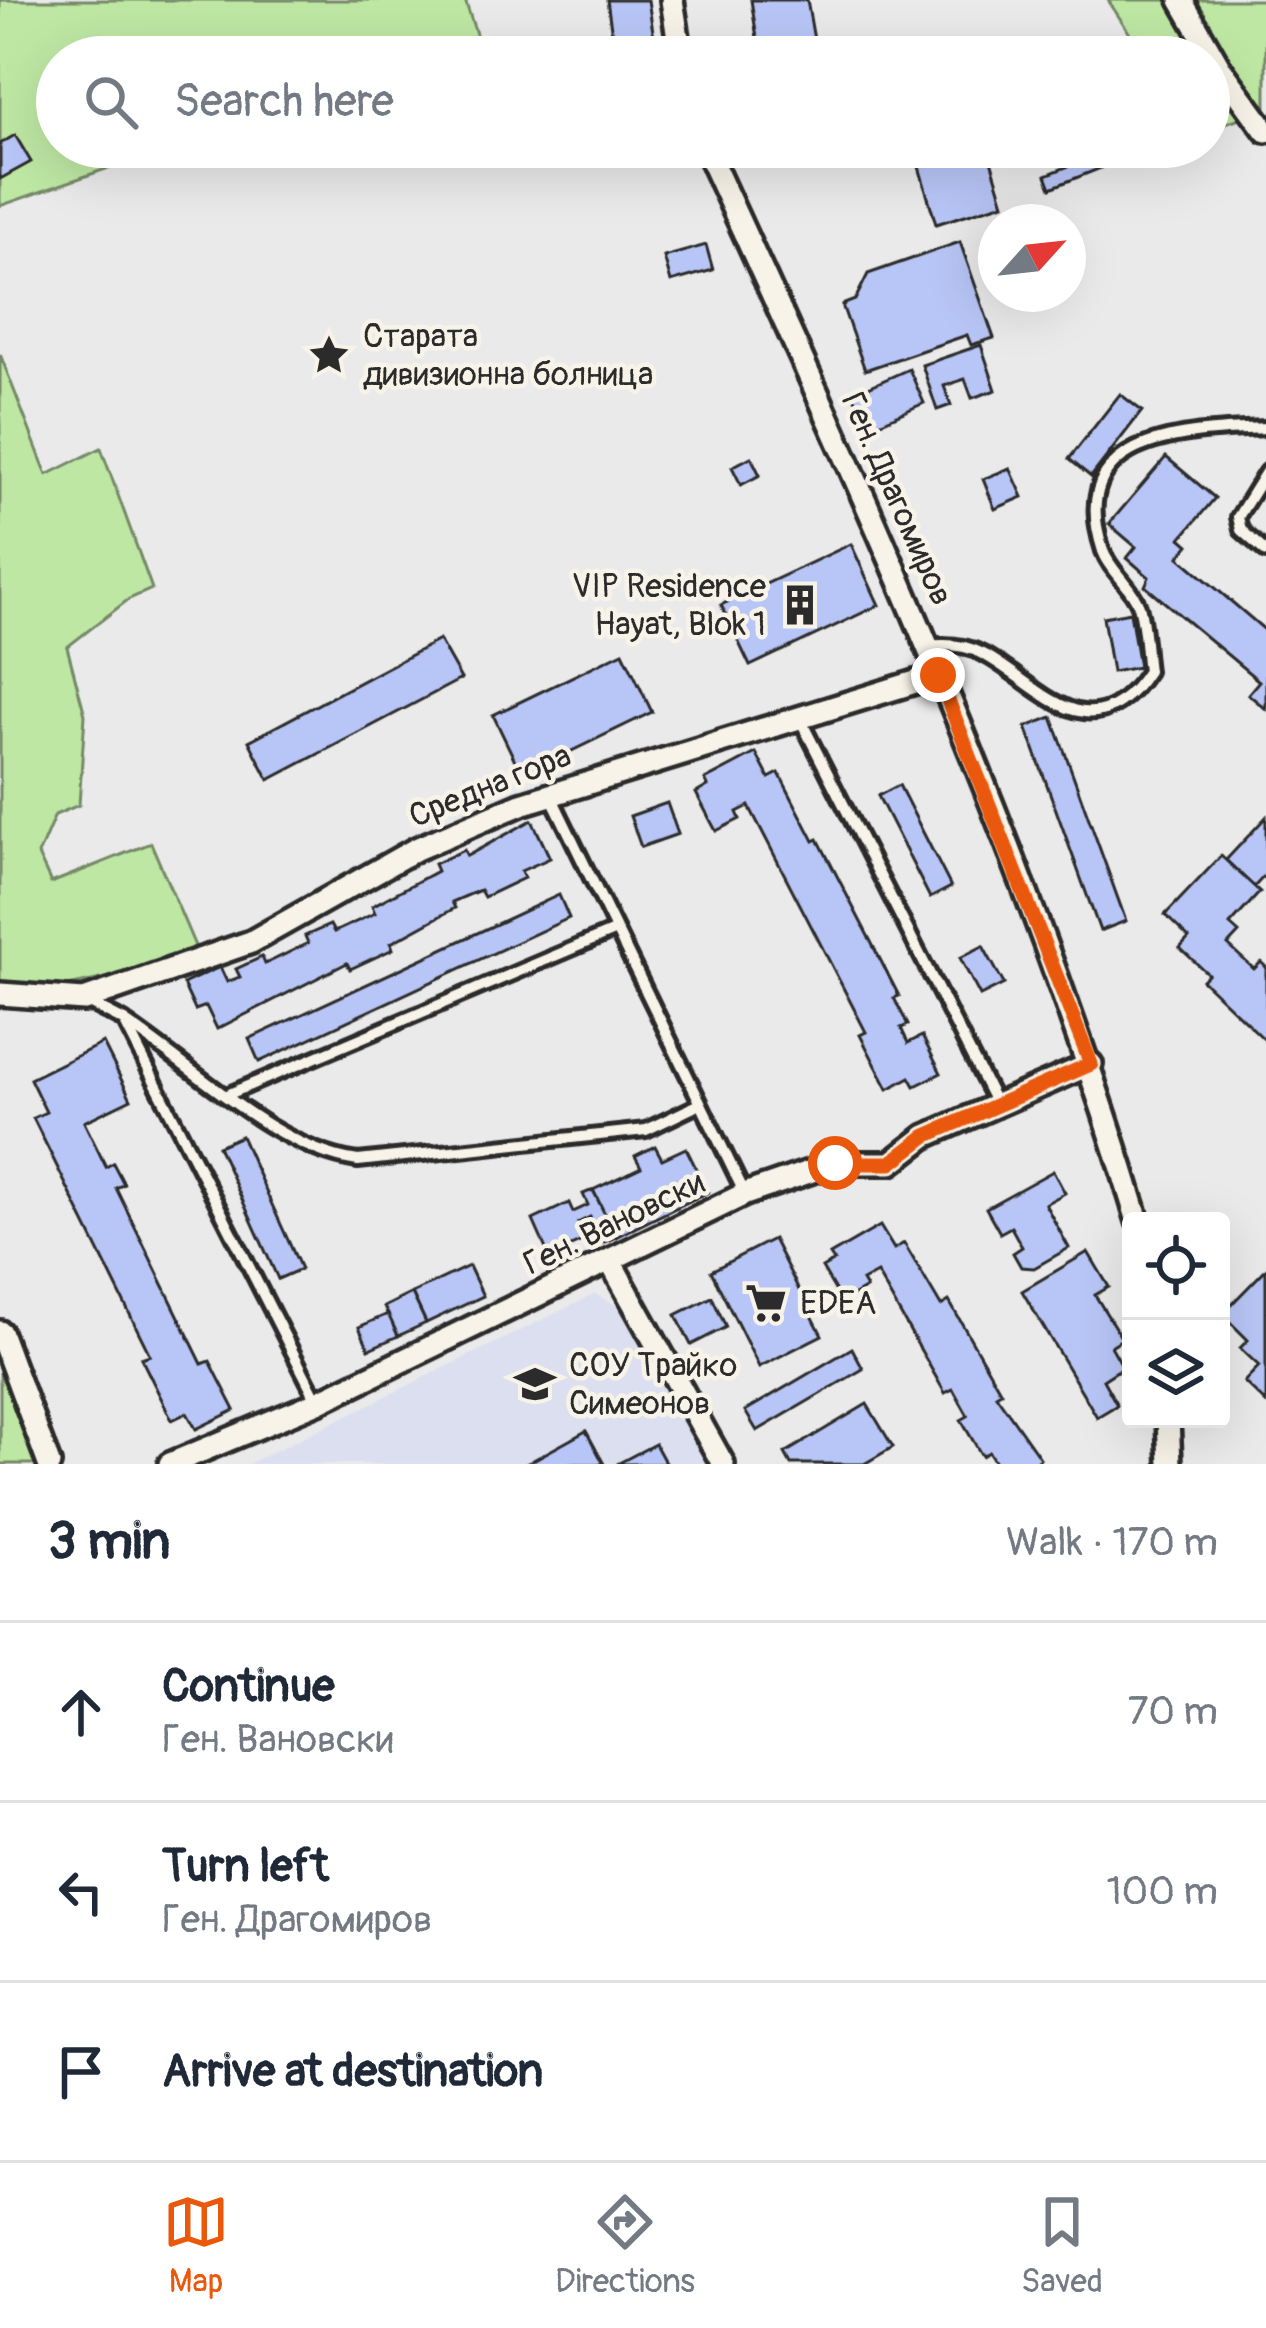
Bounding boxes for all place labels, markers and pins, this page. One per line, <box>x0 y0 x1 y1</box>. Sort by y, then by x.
place label: Старата дивизионна болница <box>363 316 653 395</box>
place icon: Старата дивизионна болница <box>306 332 352 378</box>
place label: VIP Residence Hayat, Blok 1 <box>572 566 766 645</box>
building icon: VIP Residence Hayat, Blok 1 <box>777 582 823 628</box>
supermarket icon: EDEA <box>743 1280 789 1326</box>
place label: EDEA <box>800 1283 876 1324</box>
place label: СОУ Трайко Симеонов <box>569 1345 737 1424</box>
school or university icon: СОУ Трайко Симеонов <box>512 1361 558 1407</box>

